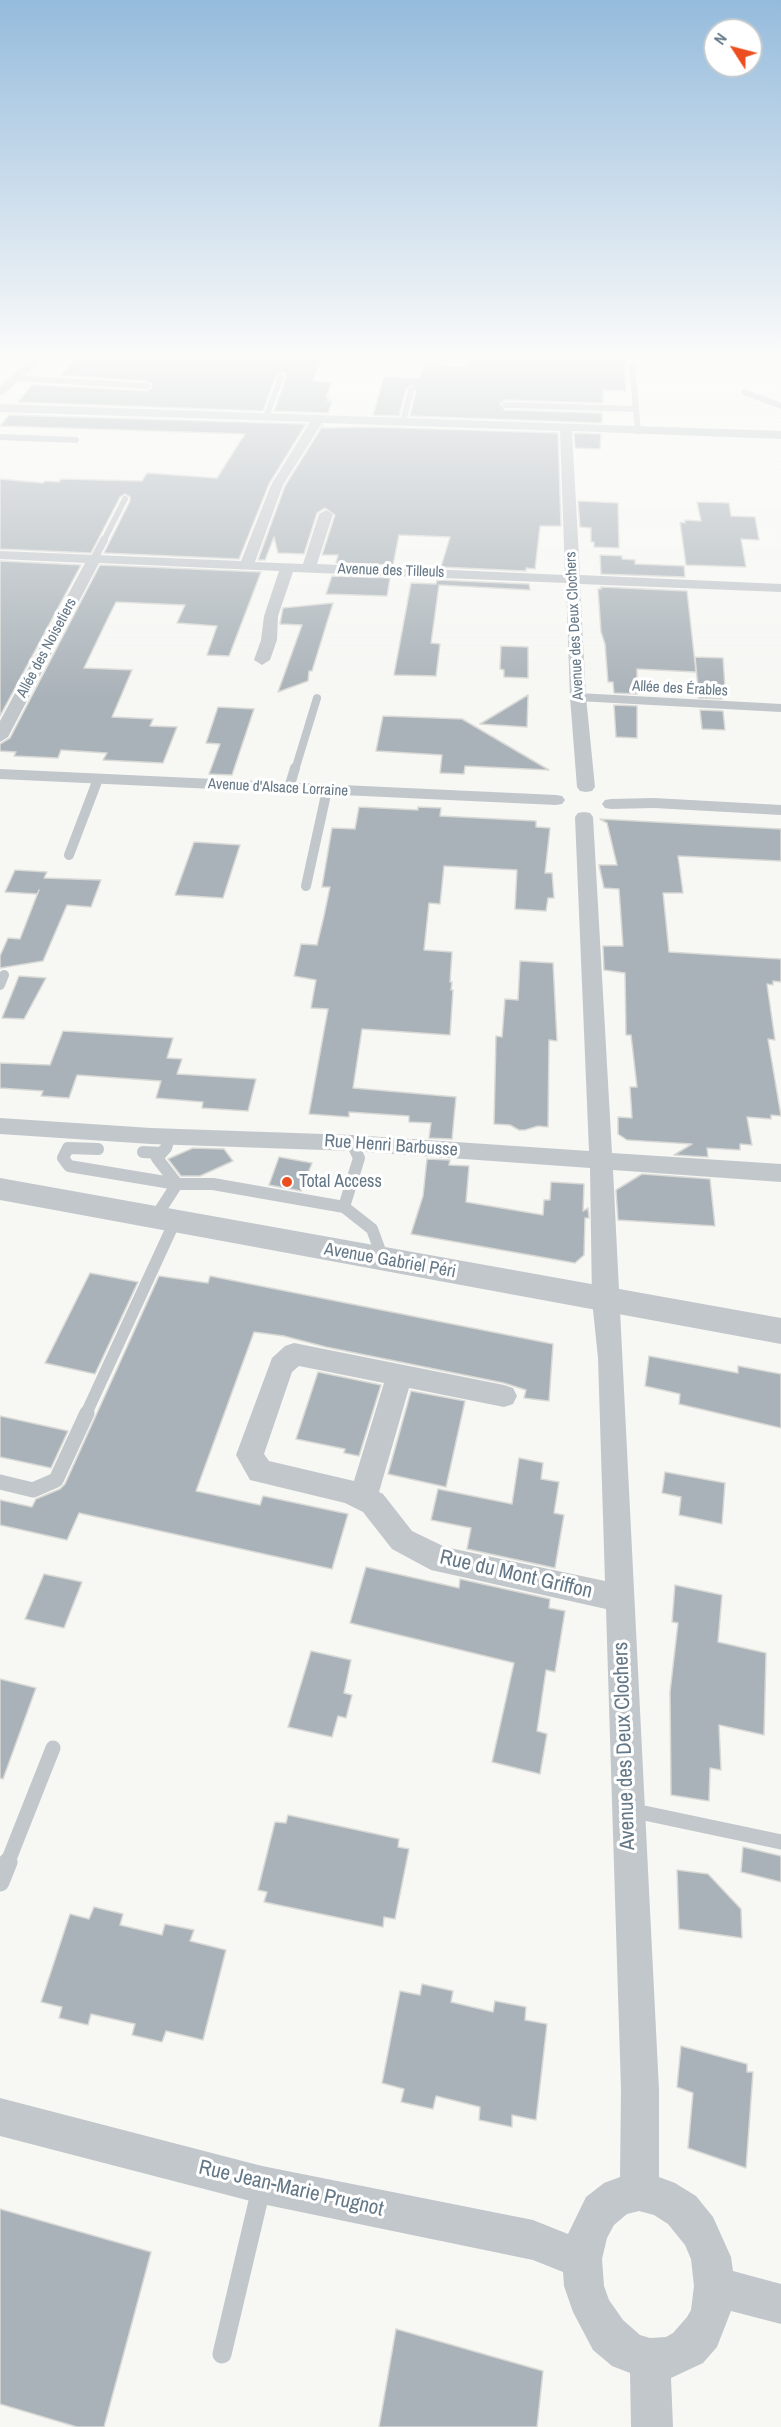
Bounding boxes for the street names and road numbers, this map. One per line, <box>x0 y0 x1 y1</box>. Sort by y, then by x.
street label: Avenue des Deux Clochers <box>562 551 588 701</box>
street label: Avenue des Tilleuls <box>337 560 445 582</box>
street label: Allée des Noisetiers <box>13 595 81 701</box>
street label: Allée des Érables <box>632 678 728 700</box>
street label: Avenue d'Alsace Lorraine <box>207 775 349 801</box>
street label: Rue Henri Barbusse <box>324 1131 458 1161</box>
street label: Avenue Gabriel Péri <box>322 1239 458 1283</box>
street label: Rue du Mont Griffon <box>437 1545 595 1605</box>
street label: Avenue des Deux Clochers <box>609 1641 641 1851</box>
street label: Rue Jean-Marie Prugnot <box>196 2156 386 2222</box>

